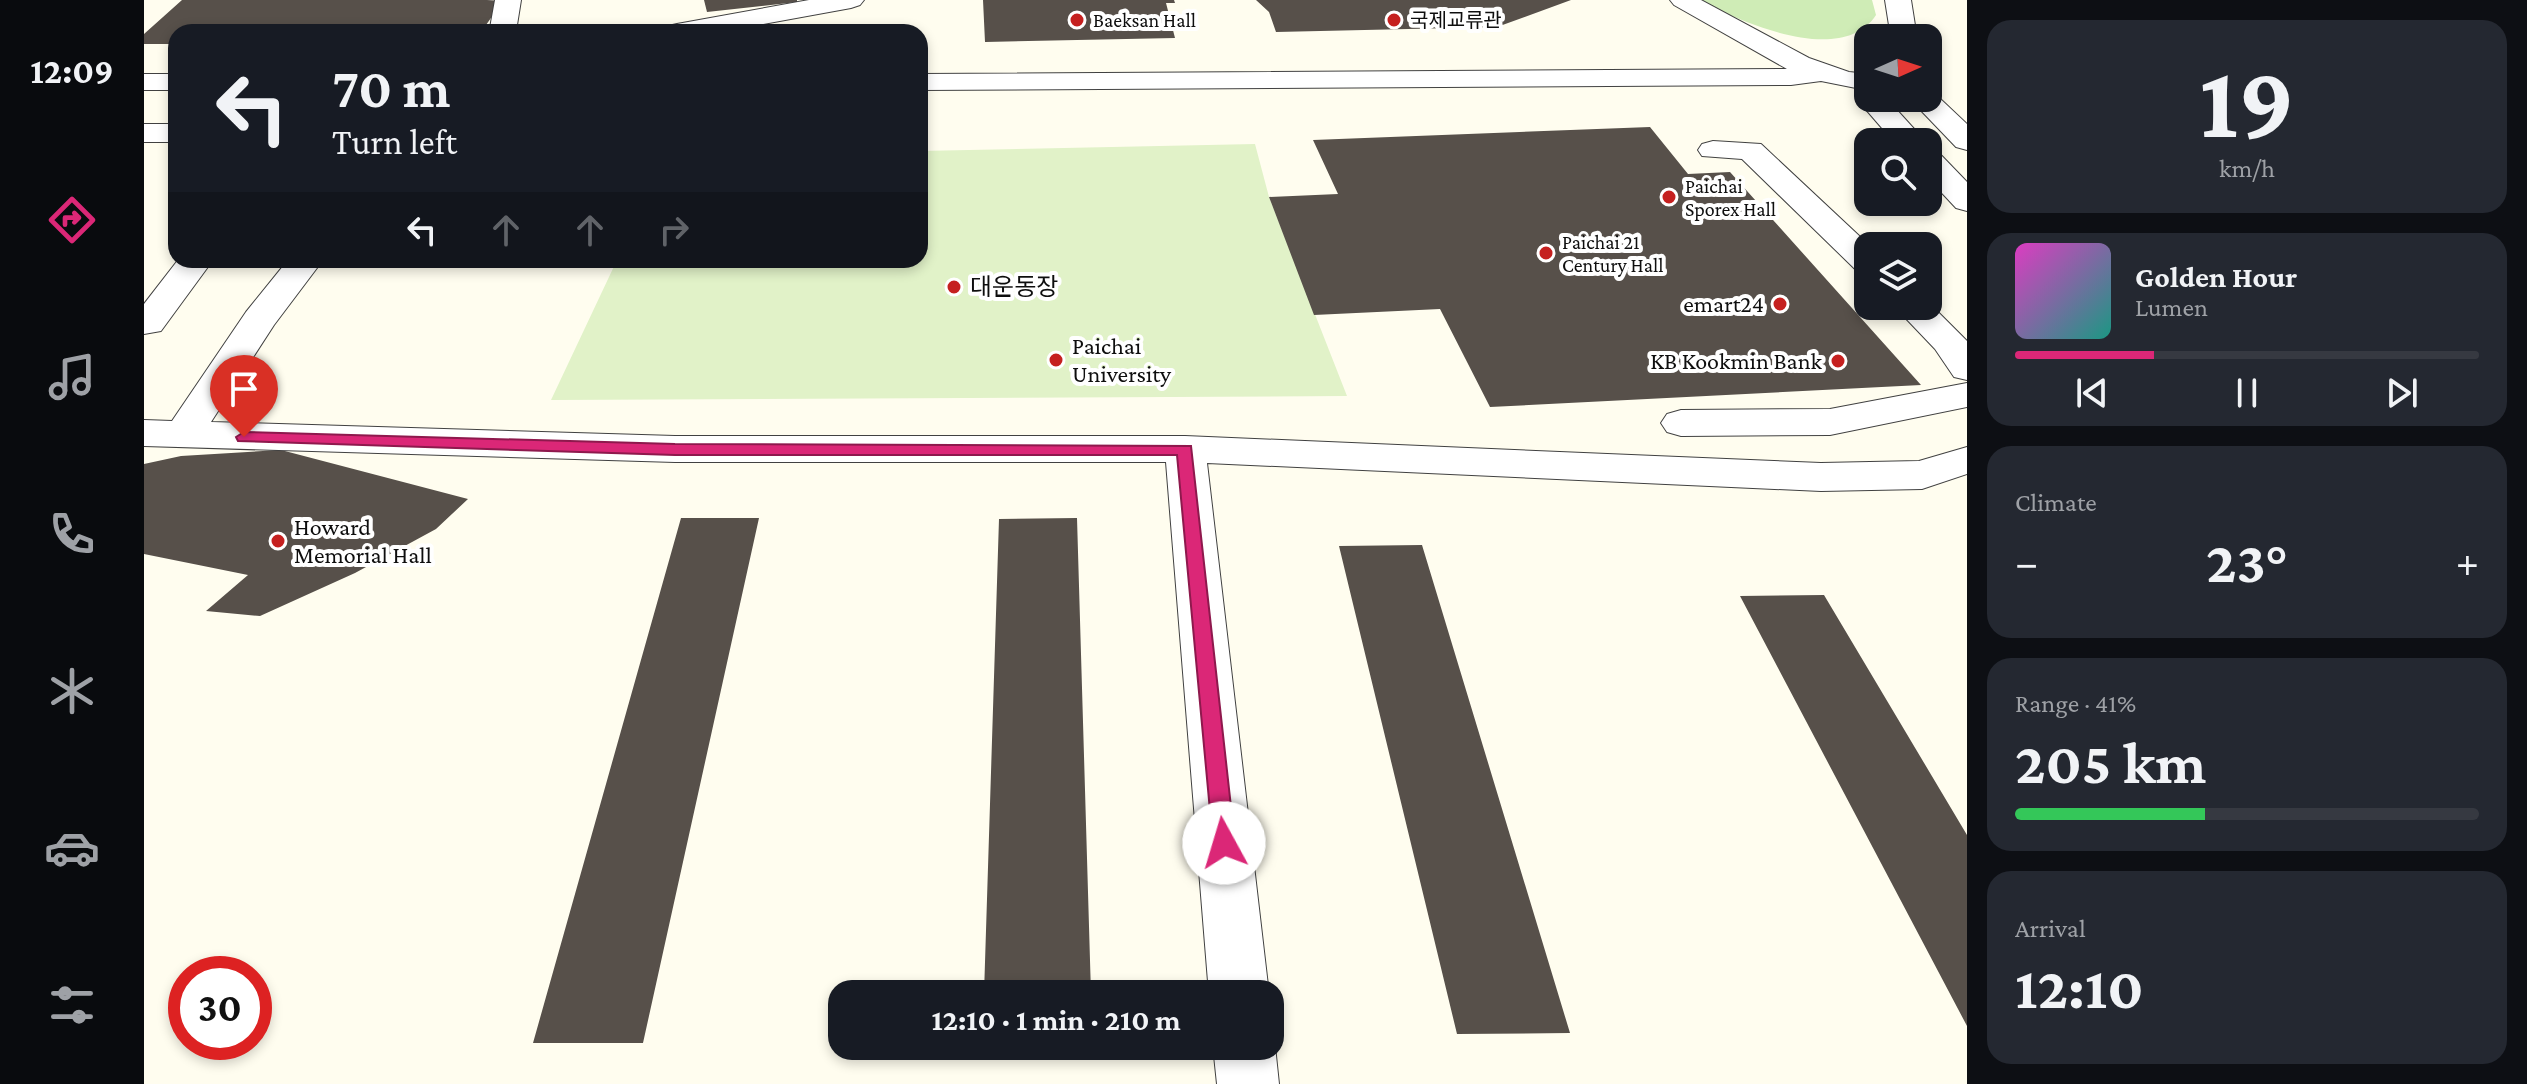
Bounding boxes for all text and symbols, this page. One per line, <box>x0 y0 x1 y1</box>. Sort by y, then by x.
place label: Baeksan Hall <box>1093 9 1196 31</box>
place label: 국제교류관 <box>1410 9 1502 31</box>
marker: Baeksan Hall <box>1068 11 1086 29</box>
marker: 국제교류관 <box>1385 11 1403 29</box>
north arrow <box>1854 24 1942 112</box>
map controls <box>1854 24 1942 320</box>
text: 19 <box>2199 44 2295 159</box>
text: 12:09 <box>30 51 114 91</box>
icon: left <box>200 56 304 160</box>
text: 70 m <box>332 57 451 119</box>
text: Turn left <box>332 122 457 162</box>
button: search <box>1854 128 1942 216</box>
text: km/h <box>2219 154 2275 183</box>
place label: Paichai Sporex Hall <box>1685 175 1776 221</box>
marker: Paichai Sporex Hall <box>1660 188 1678 206</box>
icon: directions <box>44 192 100 248</box>
icon: left <box>400 208 444 252</box>
icon: ahead <box>484 208 528 252</box>
icon: ahead <box>568 208 612 252</box>
icon: right <box>652 208 696 252</box>
place label: Paichai 21 Century Hall <box>1562 231 1663 277</box>
button: layers <box>1854 232 1942 320</box>
marker: Paichai 21 Century Hall <box>1537 244 1555 262</box>
text: Golden Hour <box>2135 260 2297 293</box>
place label: 대운동장 <box>970 273 1058 300</box>
marker: 대운동장 <box>945 278 963 296</box>
place label: emart24 <box>1683 290 1764 317</box>
text: Lumen <box>2135 293 2208 322</box>
marker: emart24 <box>1771 295 1789 313</box>
place label: Paichai University <box>1072 332 1172 387</box>
place label: KB Kookmin Bank <box>1650 347 1823 374</box>
icon: music <box>44 349 100 405</box>
marker: Paichai University <box>1047 351 1065 369</box>
marker: KB Kookmin Bank <box>1829 352 1847 370</box>
pin <box>210 355 278 437</box>
icon: arrive <box>222 367 266 411</box>
icon: previous <box>2070 371 2114 415</box>
icon: pause <box>2225 371 2269 415</box>
icon: next <box>2380 371 2424 415</box>
text: Climate <box>2015 488 2097 517</box>
icon: phone <box>44 506 100 562</box>
place label: Howard Memorial Hall <box>294 513 432 568</box>
text: 23° <box>2206 528 2288 595</box>
marker: Howard Memorial Hall <box>269 532 287 550</box>
text: − <box>2015 538 2038 586</box>
text: + <box>2456 538 2479 586</box>
icon: climate <box>44 663 100 719</box>
text: Range · 41% <box>2015 689 2136 718</box>
text: 205 km <box>2015 729 2206 796</box>
position arrow <box>1182 801 1266 885</box>
icon: car <box>44 820 100 876</box>
text: Arrival <box>2015 914 2086 943</box>
text: 12:10 <box>2015 954 2144 1021</box>
speed limit sign: 30 <box>168 956 272 1060</box>
icon: filters <box>44 977 100 1033</box>
text: 12:10 · 1 min · 210 m <box>931 1003 1181 1036</box>

